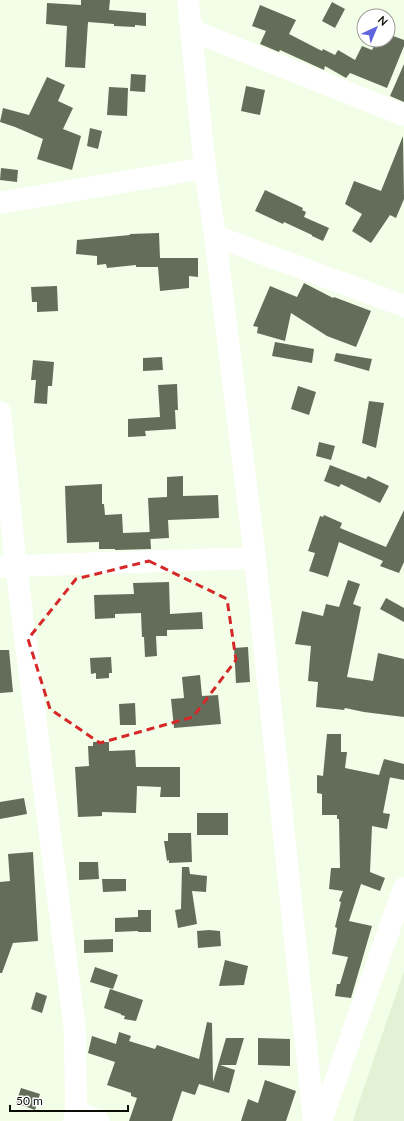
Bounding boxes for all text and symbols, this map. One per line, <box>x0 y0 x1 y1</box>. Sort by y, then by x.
north arrow <box>356 8 396 48</box>
text: N <box>376 13 391 28</box>
scale bar <box>10 1087 128 1113</box>
text: 50 m <box>16 1093 43 1108</box>

